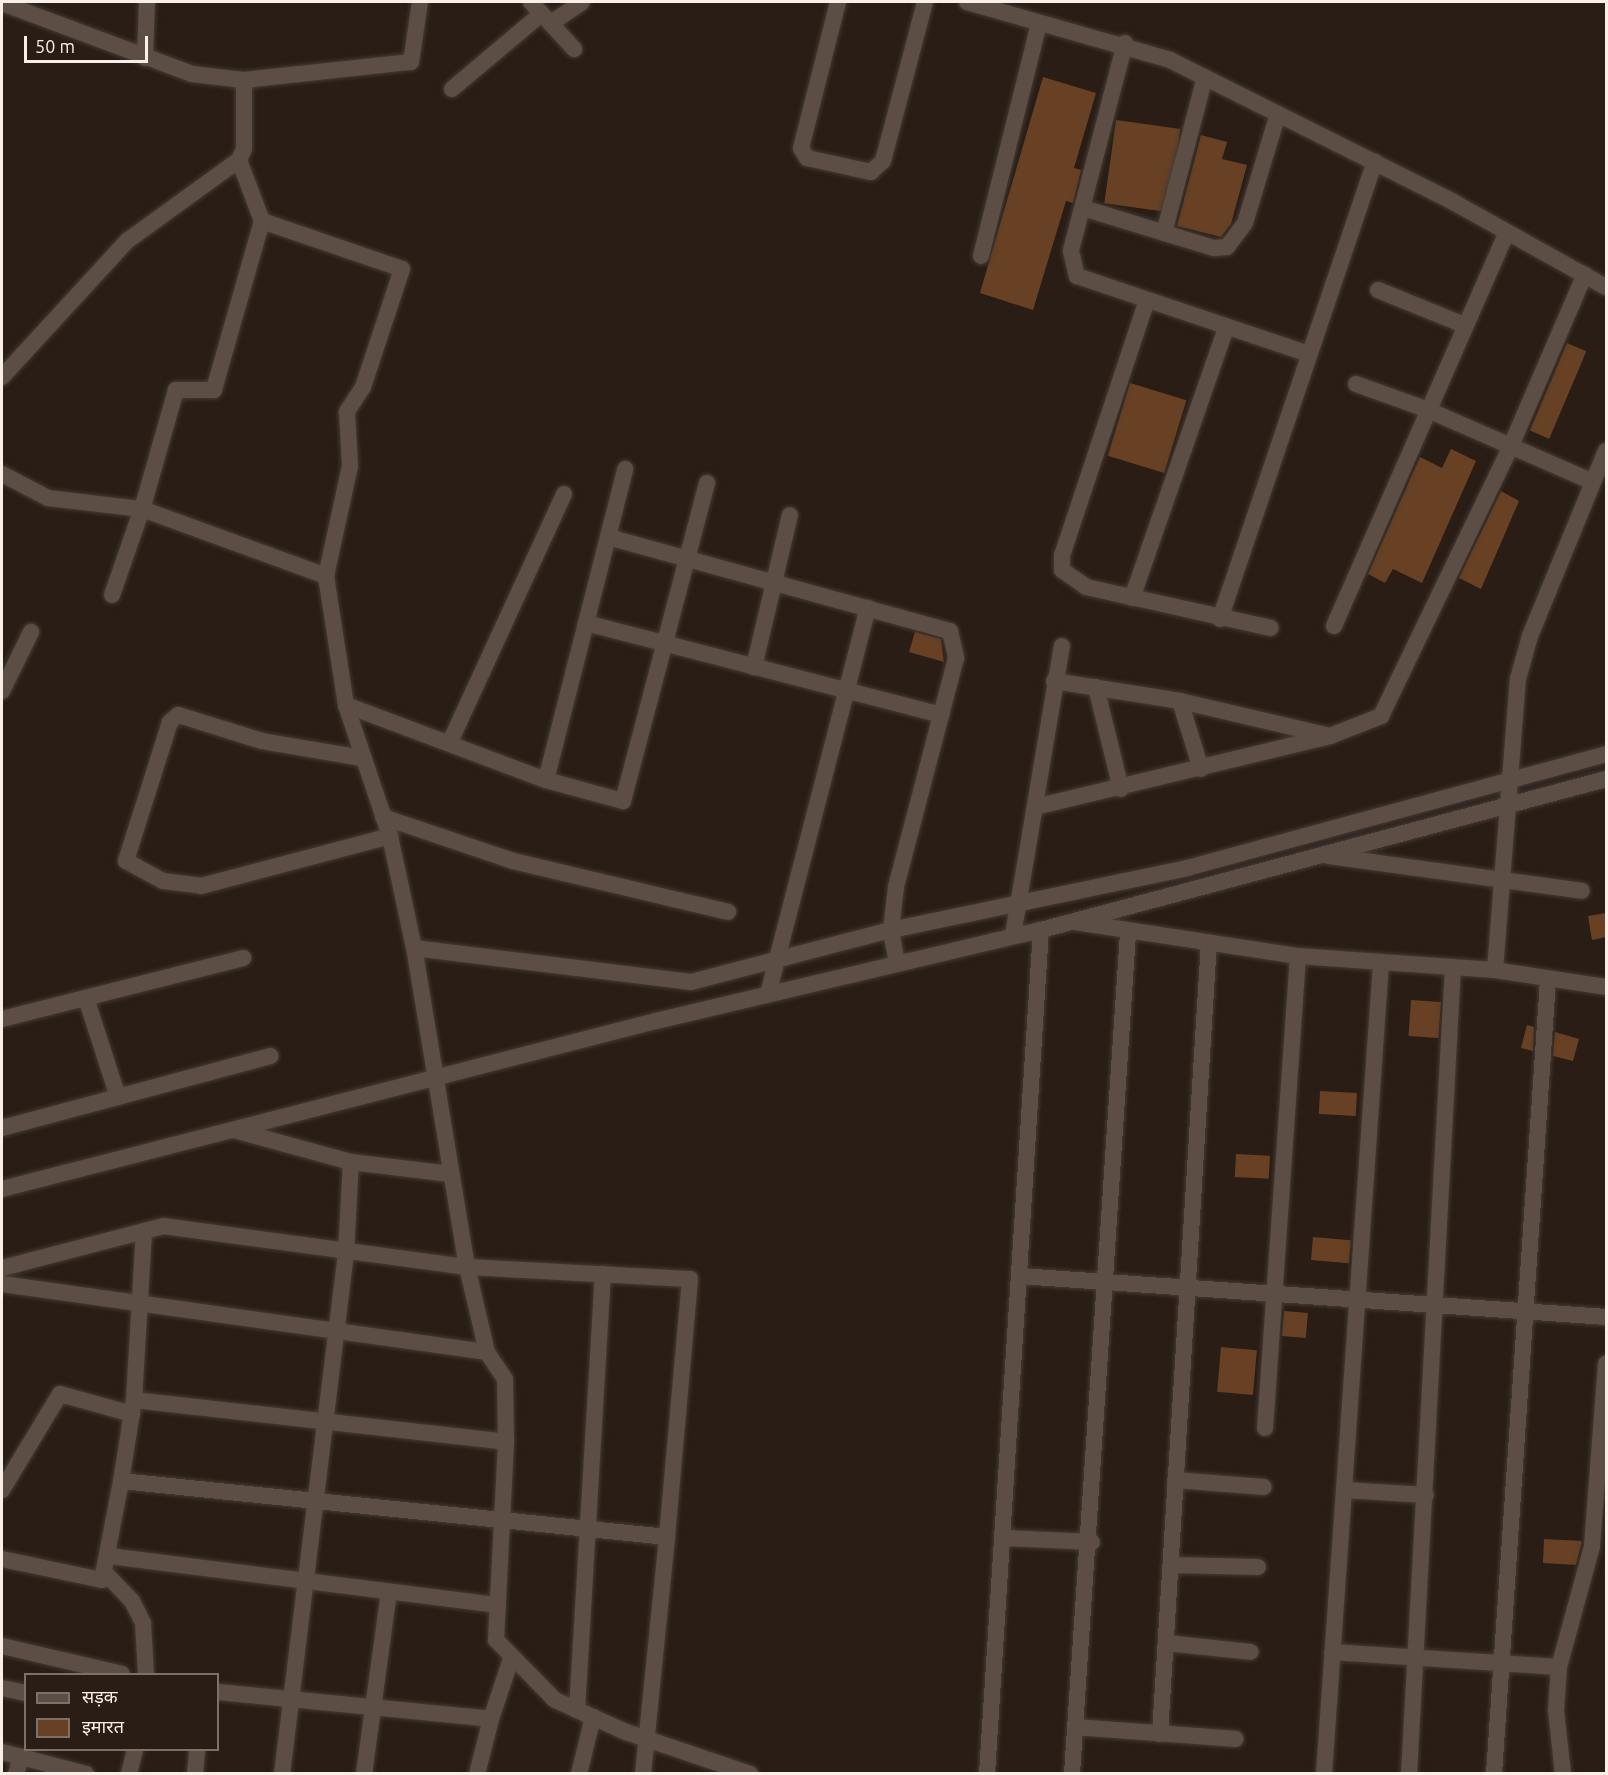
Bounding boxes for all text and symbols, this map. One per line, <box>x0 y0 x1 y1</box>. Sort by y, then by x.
scale bar <box>27 24 152 62</box>
text: 50 m <box>35 36 75 56</box>
legend <box>24 1673 219 1751</box>
text: सड़क <box>82 1686 118 1706</box>
text: इमारत <box>82 1716 124 1736</box>

